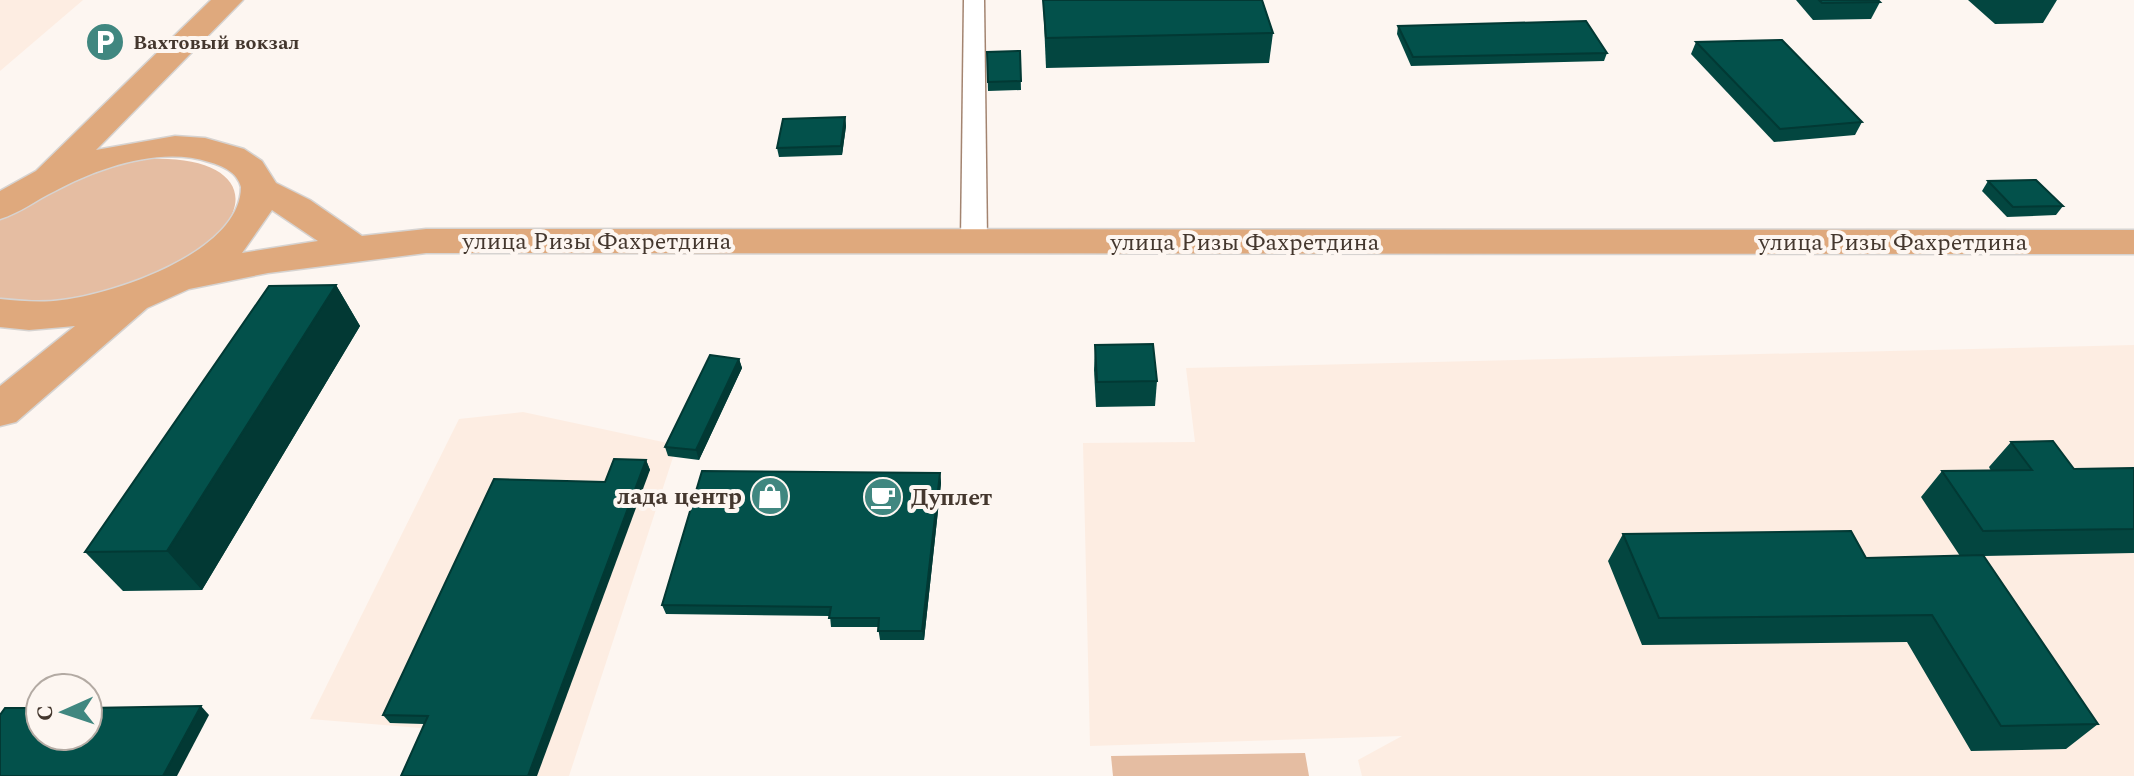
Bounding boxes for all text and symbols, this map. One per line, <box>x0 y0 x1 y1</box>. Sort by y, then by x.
parking icon: Вахтовый вокзал <box>84 21 126 63</box>
place label: Вахтовый вокзал <box>133 28 300 58</box>
street label: улица Ризы Фахретдина <box>461 224 732 260</box>
street label: улица Ризы Фахретдина <box>1109 225 1380 261</box>
street label: улица Ризы Фахретдина <box>1757 225 2028 261</box>
shop icon: лада центр <box>749 475 791 517</box>
cafe icon: Дуплет <box>862 476 904 518</box>
place label: лада центр <box>617 479 742 515</box>
place label: Дуплет <box>911 480 992 516</box>
north arrow <box>24 672 104 752</box>
text: С <box>29 704 62 722</box>

